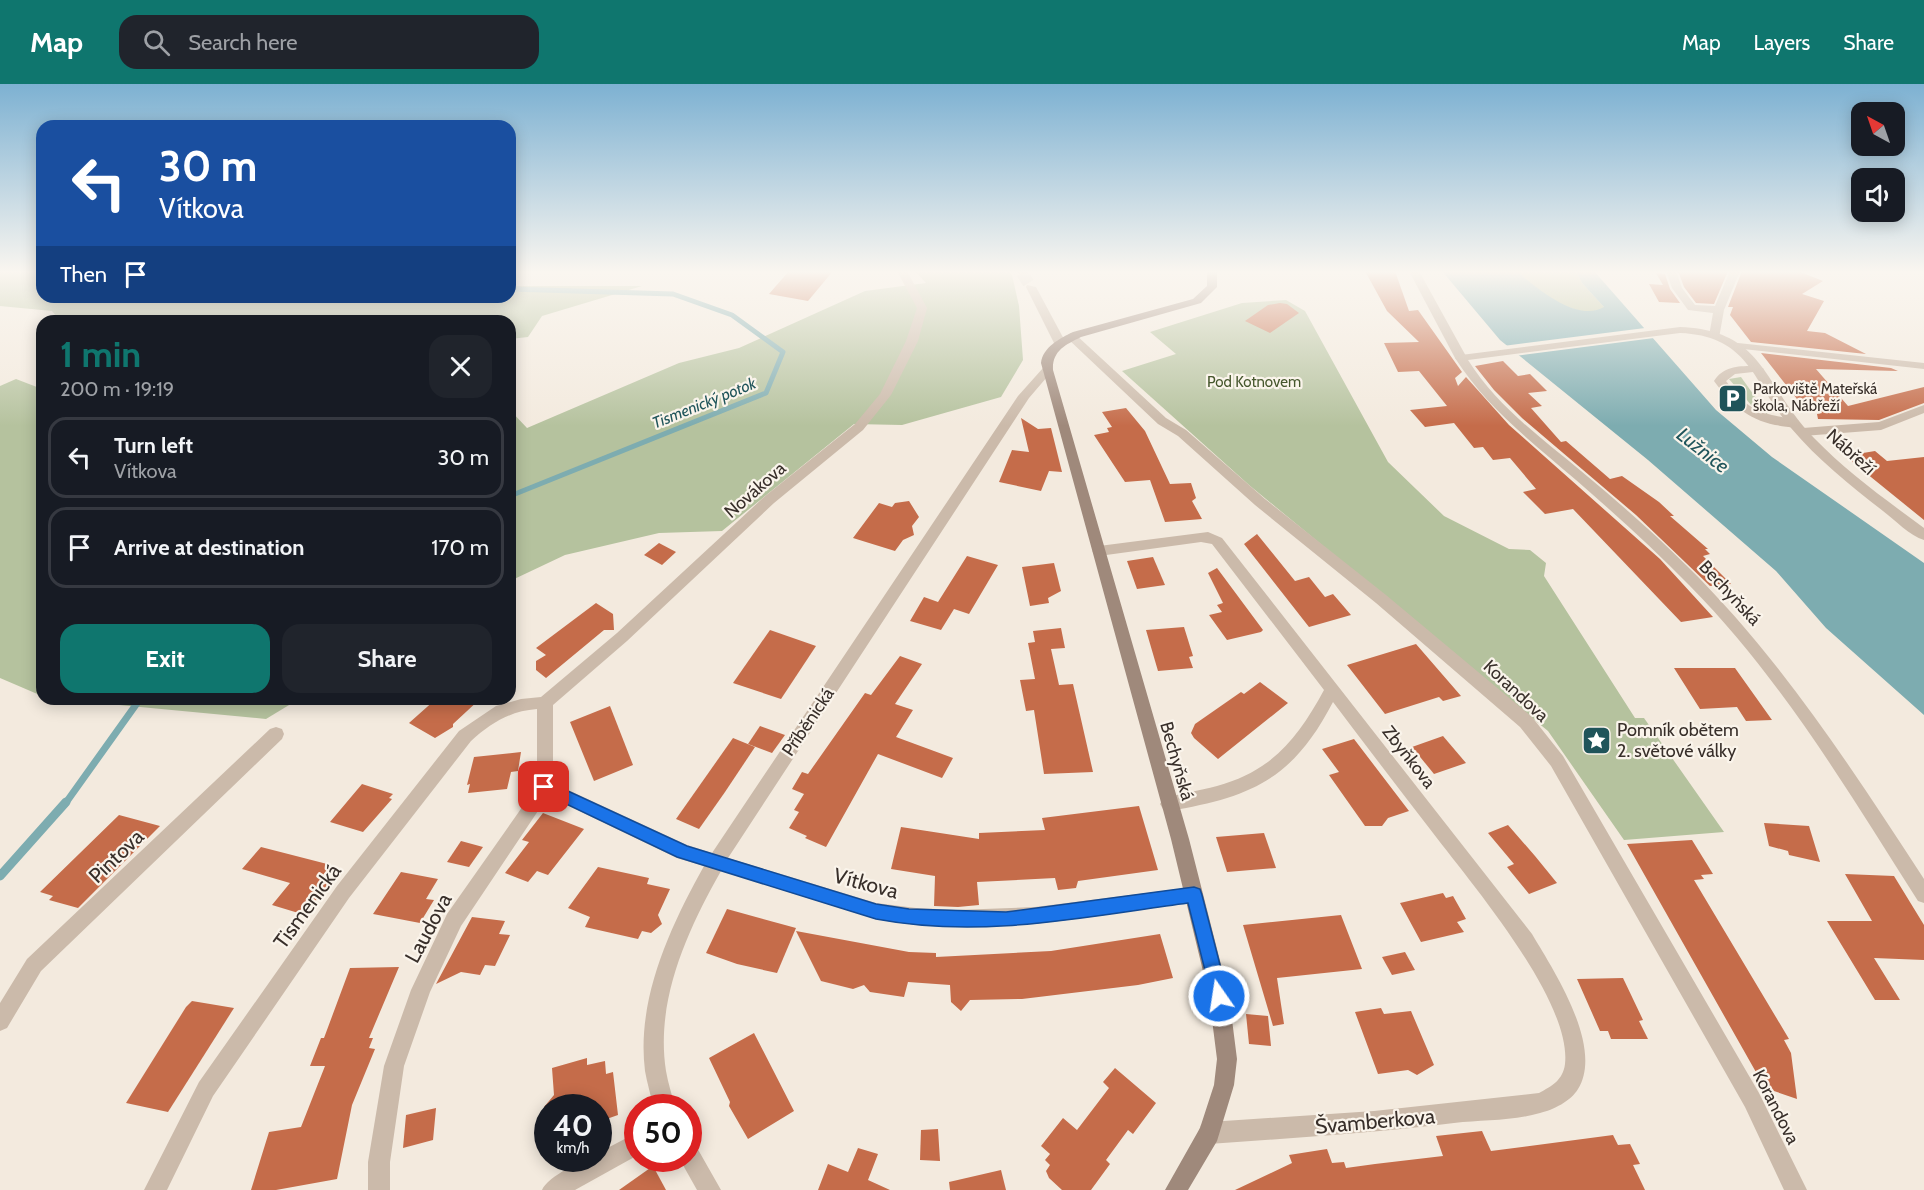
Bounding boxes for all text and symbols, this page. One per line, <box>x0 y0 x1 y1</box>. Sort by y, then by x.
search box <box>119 15 539 69</box>
text: Map <box>30 25 83 59</box>
icon: search <box>140 26 173 59</box>
text: Search here <box>188 29 297 56</box>
text: Map <box>1682 30 1721 55</box>
text: Layers <box>1754 30 1810 55</box>
text: Share <box>1843 30 1894 55</box>
north arrow <box>1851 102 1905 156</box>
map controls <box>1851 102 1905 222</box>
text: 30 m <box>159 140 257 192</box>
icon: left <box>60 144 138 222</box>
button: sound <box>1851 168 1905 222</box>
text: Vítkova <box>159 192 244 225</box>
icon: arrive <box>119 258 152 291</box>
text: Then <box>60 261 107 288</box>
text: 1 min <box>60 332 141 376</box>
button: close <box>429 335 492 398</box>
water label: Tismenický potok <box>649 373 760 432</box>
park label: Pod Kotnovem <box>1207 373 1301 391</box>
text: 200 m · 19:19 <box>60 377 174 401</box>
place label: Parkoviště Mateřská škola, Nábřeží <box>1753 380 1878 415</box>
parking icon: Parkoviště Mateřská škola, Nábřeží <box>1716 382 1748 414</box>
water label: Lužnice <box>1672 422 1734 478</box>
street label: Nábřeží <box>1822 424 1880 480</box>
text: Turn left <box>114 432 193 459</box>
icon: left <box>63 441 96 474</box>
text: 30 m <box>437 444 489 471</box>
street label: Novákova <box>720 457 791 523</box>
text: Vítkova <box>114 459 177 483</box>
icon: arrive <box>63 531 96 564</box>
text: Arrive at destination <box>114 534 304 561</box>
text: 170 m <box>431 534 489 561</box>
street label: Bechyňská <box>1694 556 1766 630</box>
button: Exit <box>60 624 270 693</box>
button: Share <box>282 624 492 693</box>
street label: Korandova <box>1479 655 1553 727</box>
street label: Příběnická <box>777 683 839 760</box>
street label: Bechyňská <box>1155 719 1199 803</box>
place label: Pomník obětem 2. světové války <box>1617 719 1739 762</box>
street label: Zbyňkova <box>1378 721 1441 793</box>
place icon: Pomník obětem 2. světové války <box>1580 724 1612 756</box>
pin <box>518 761 569 812</box>
icon: arrive <box>527 770 560 803</box>
street label: Pintova <box>83 824 149 888</box>
street label: Tismenická <box>268 859 346 953</box>
street label: Vítkova <box>831 862 901 904</box>
street label: Laudova <box>399 889 457 967</box>
position arrow <box>1187 964 1251 1028</box>
street label: Korandova <box>1748 1066 1804 1148</box>
speed limit sign: 50 <box>624 1094 702 1172</box>
street label: Švamberkova <box>1314 1103 1436 1139</box>
text: 40 <box>553 1107 593 1144</box>
text: km/h <box>557 1139 589 1157</box>

